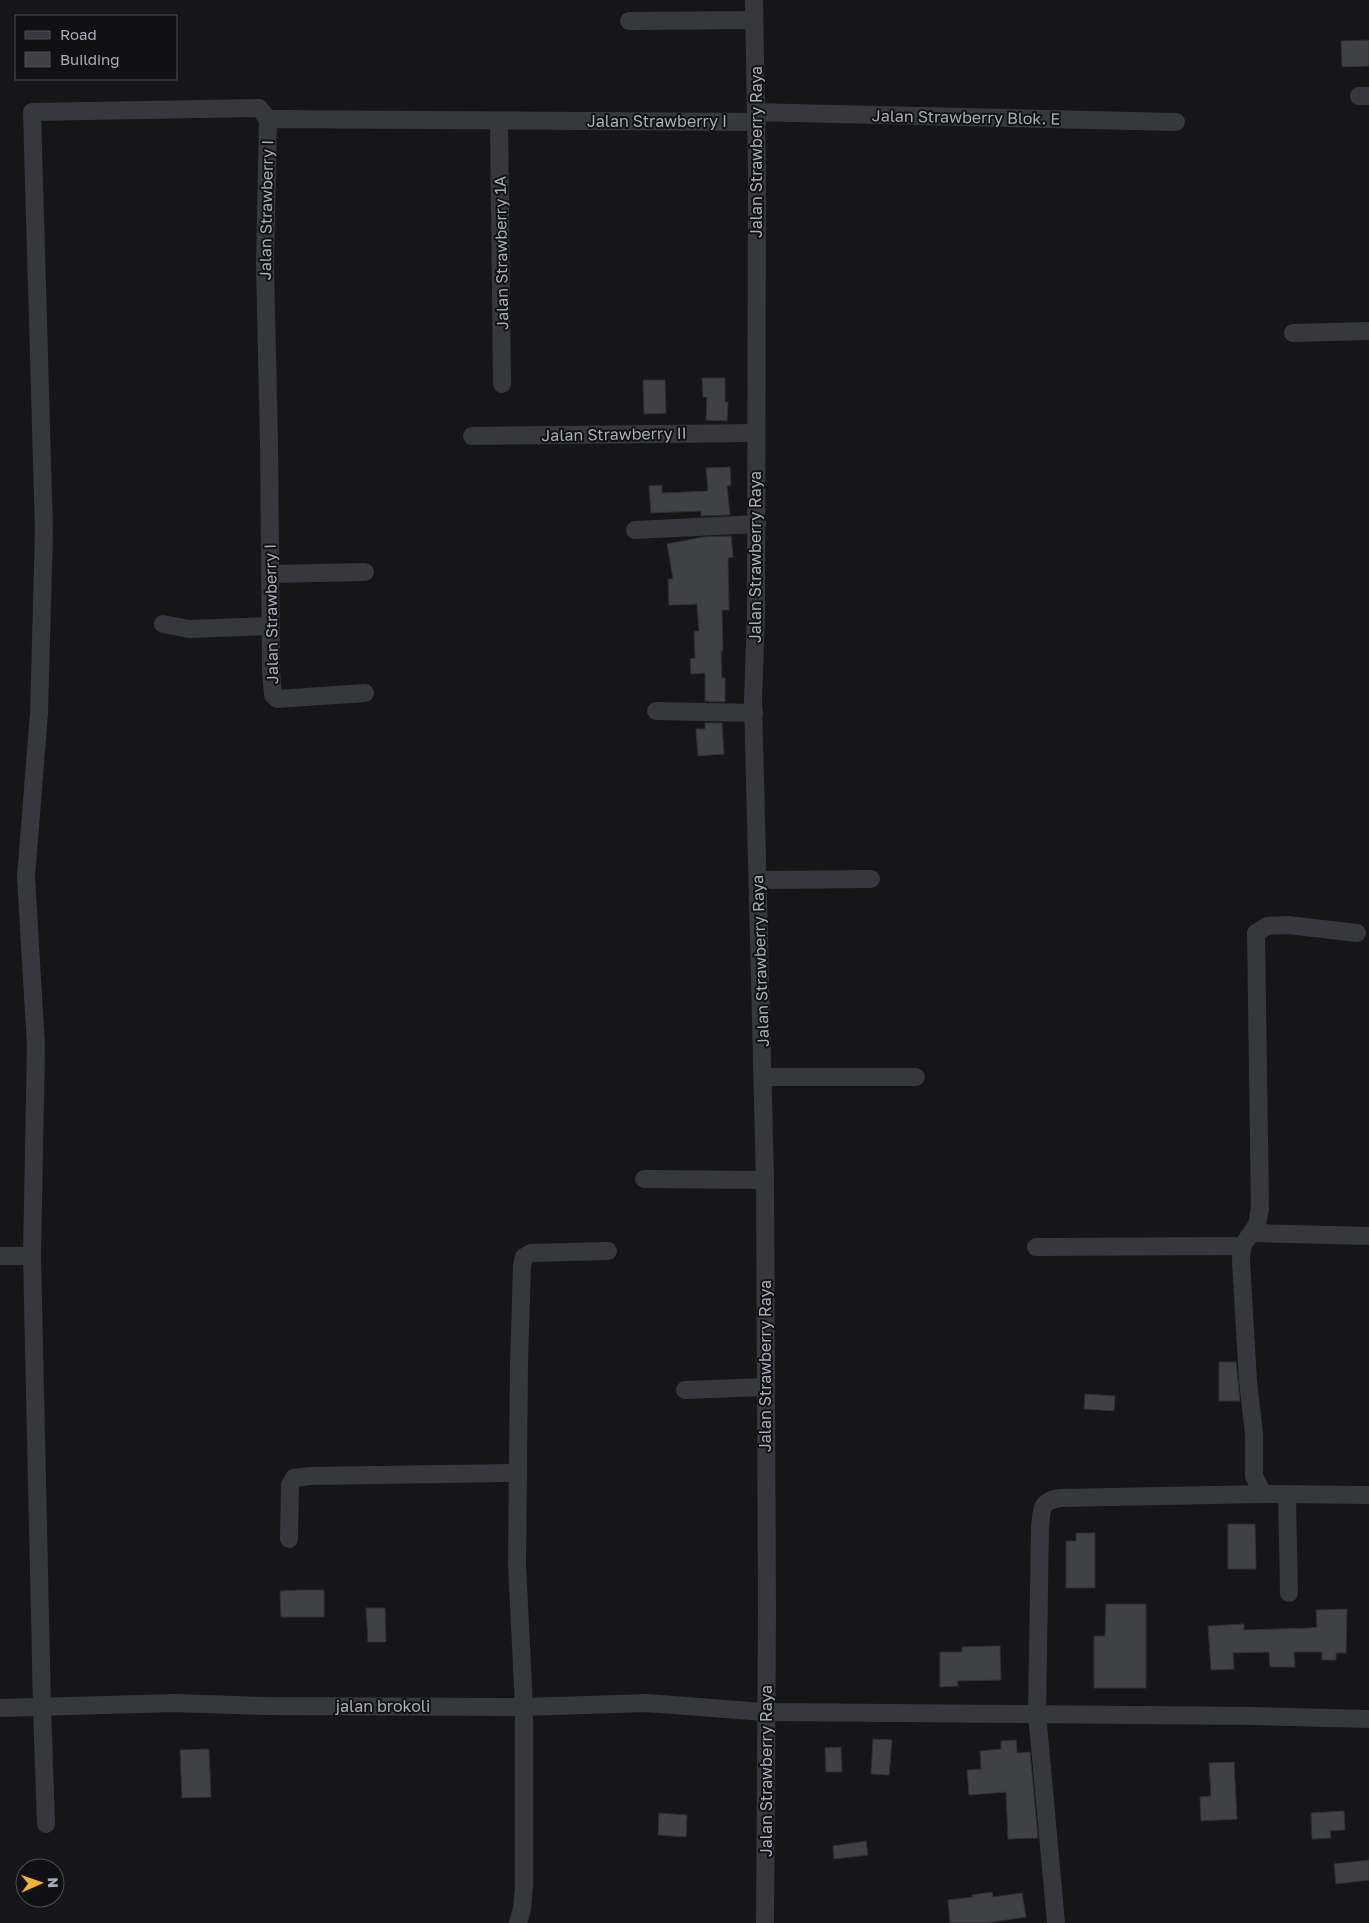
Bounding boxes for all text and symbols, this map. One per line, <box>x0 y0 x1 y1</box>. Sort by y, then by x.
legend <box>15 15 178 80</box>
text: Road <box>60 25 97 43</box>
text: Building <box>60 50 120 68</box>
street label: Jalan Strawberry Raya <box>746 66 766 238</box>
street label: Jalan Strawberry Blok. E <box>872 105 1060 129</box>
street label: Jalan Strawberry I <box>587 111 727 131</box>
street label: Jalan Strawberry I <box>255 140 277 280</box>
street label: Jalan Strawberry 1A <box>490 176 512 330</box>
street label: Jalan Strawberry II <box>541 423 687 445</box>
street label: Jalan Strawberry Raya <box>745 471 765 643</box>
street label: Jalan Strawberry I <box>260 544 282 684</box>
street label: Jalan Strawberry Raya <box>747 875 773 1047</box>
street label: Jalan Strawberry Raya <box>755 1280 775 1452</box>
street label: Jalan Strawberry Raya <box>756 1685 776 1857</box>
street label: jalan brokoli <box>335 1696 430 1716</box>
north arrow <box>15 1858 65 1908</box>
text: N <box>45 1877 62 1888</box>

